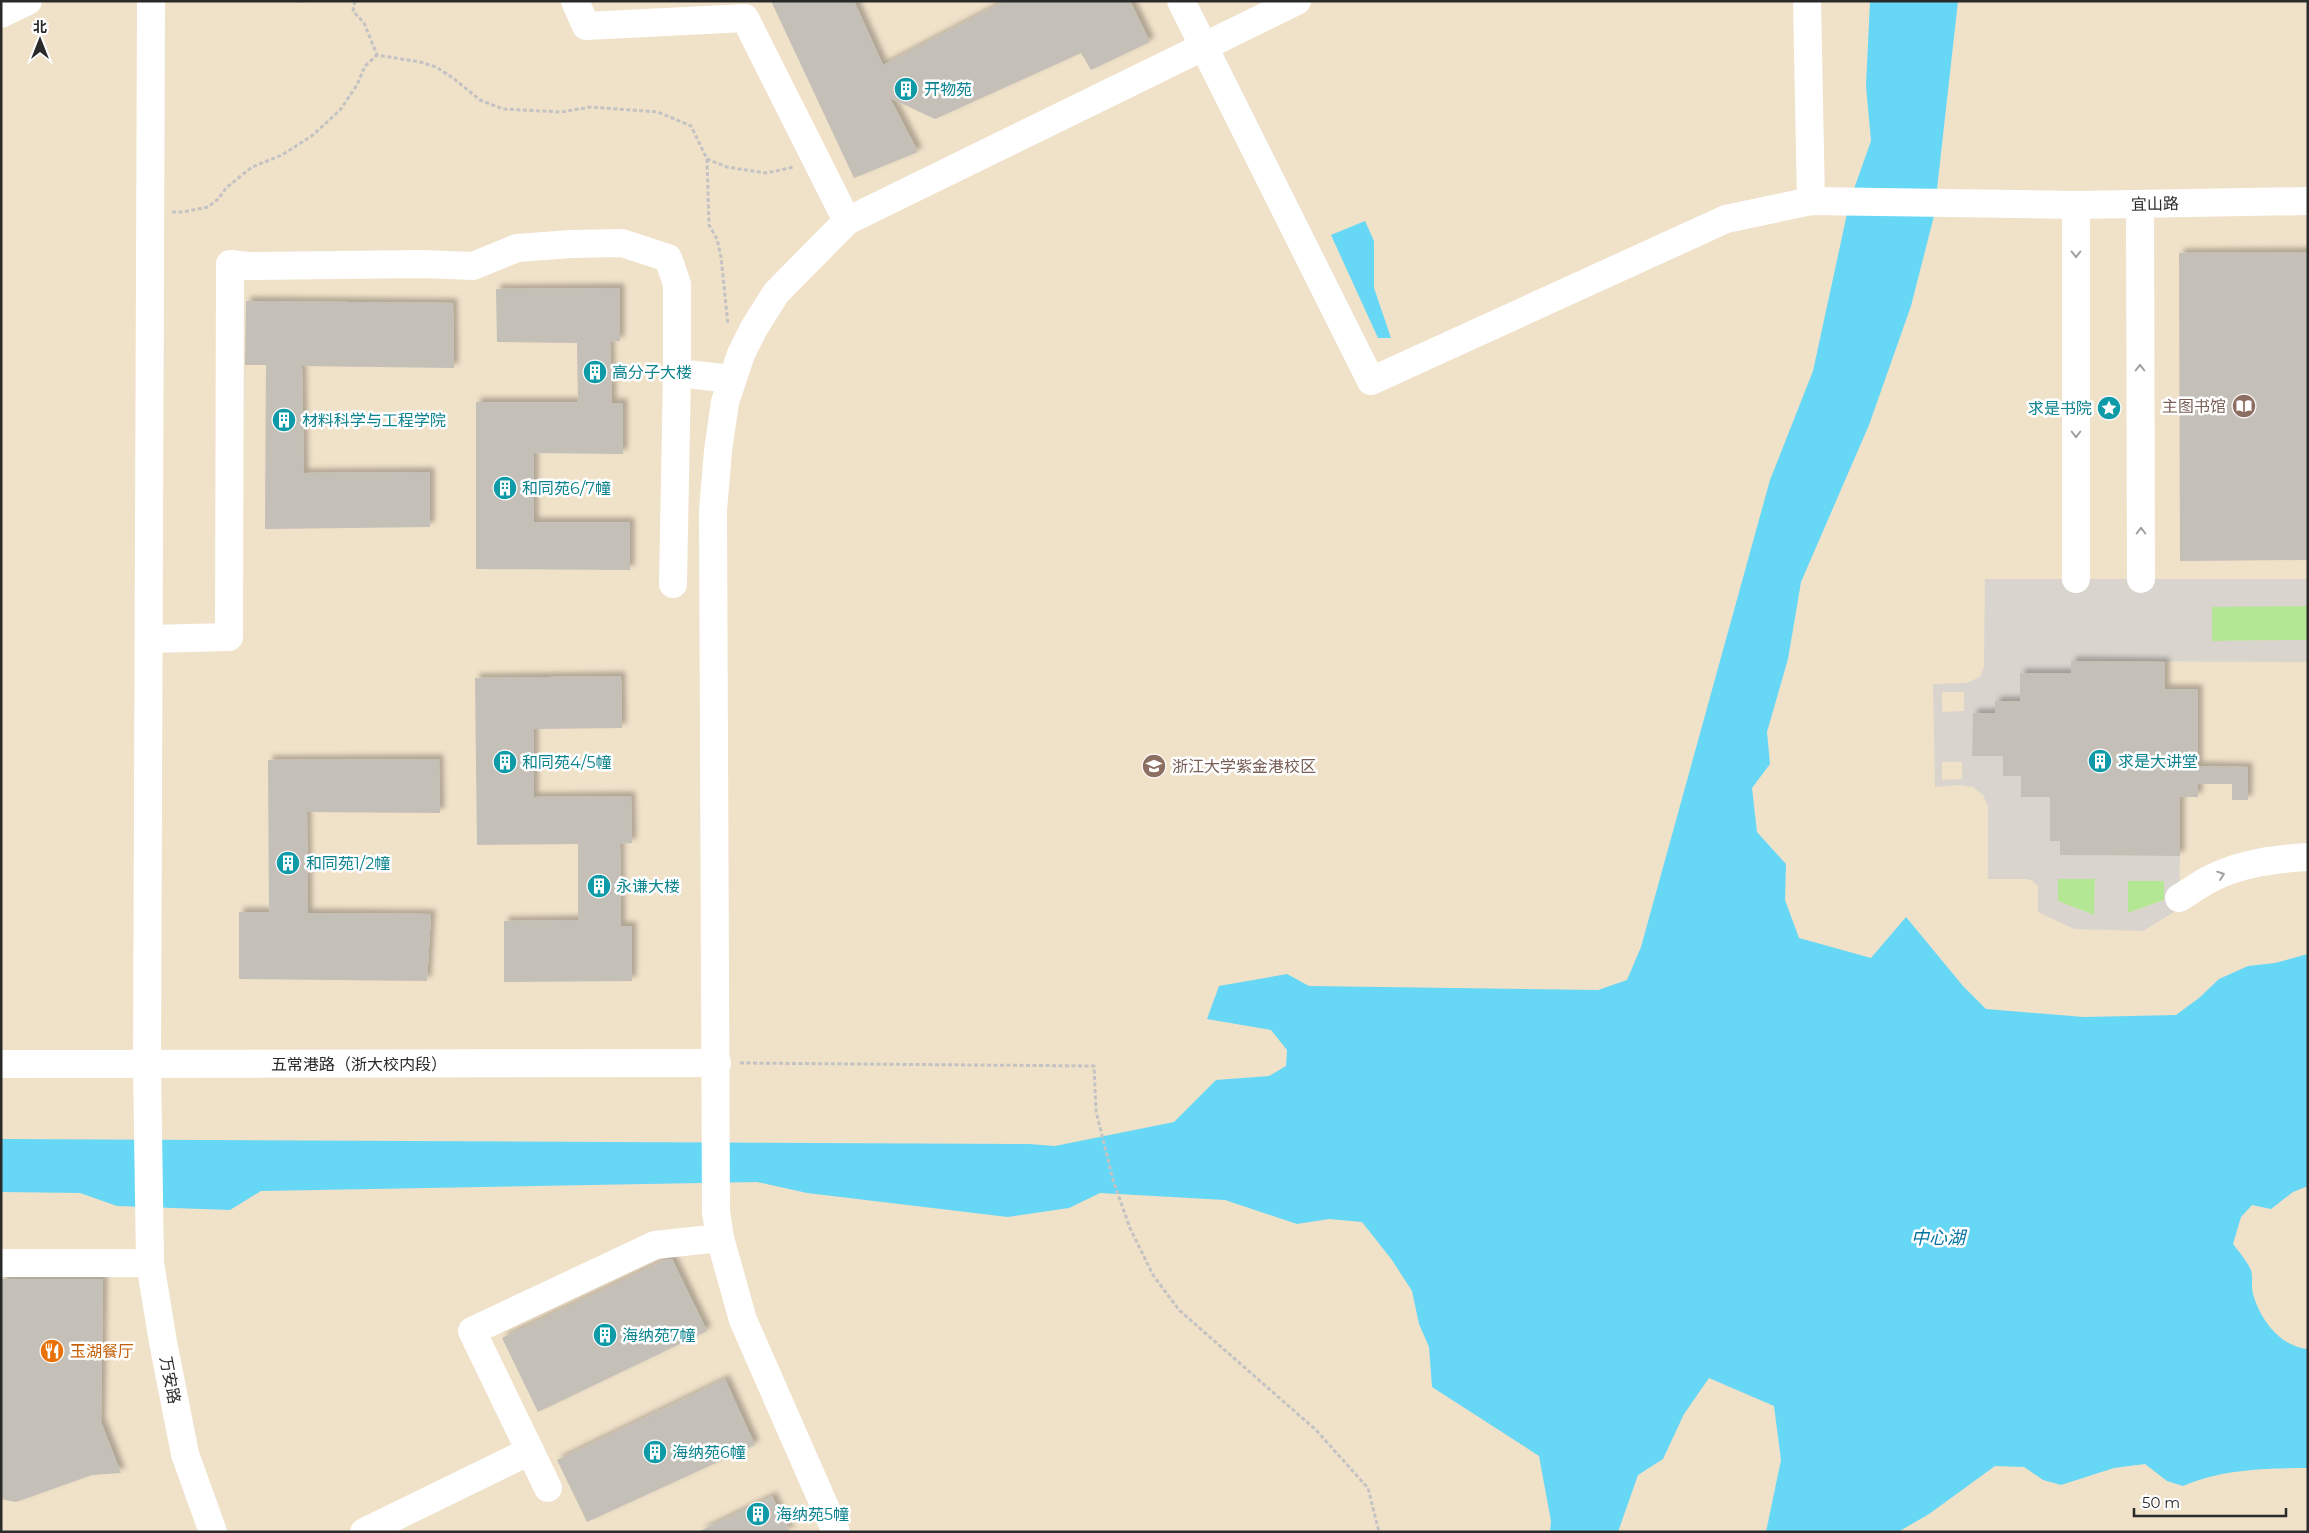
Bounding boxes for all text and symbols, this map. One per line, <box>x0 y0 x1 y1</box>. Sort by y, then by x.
north arrow <box>15 15 65 65</box>
text: 北 <box>33 18 47 36</box>
building icon: 开物苑 <box>893 76 919 102</box>
place label: 开物苑 <box>924 80 972 99</box>
street label: 宜山路 <box>2131 194 2179 214</box>
one-way arrow <box>2071 250 2081 258</box>
building icon: 高分子大楼 <box>582 359 608 385</box>
place label: 高分子大楼 <box>612 363 692 382</box>
one-way arrow <box>2135 364 2145 372</box>
library icon: 主图书馆 <box>2231 393 2257 419</box>
place icon: 求是书院 <box>2096 395 2122 421</box>
place label: 主图书馆 <box>2162 397 2226 416</box>
place label: 求是书院 <box>2028 399 2092 418</box>
building icon: 材料科学与工程学院 <box>271 407 297 433</box>
place label: 材料科学与工程学院 <box>302 411 446 430</box>
one-way arrow <box>2071 430 2081 438</box>
building icon: 和同苑6/7幢 <box>492 475 518 501</box>
place label: 和同苑6/7幢 <box>522 479 611 498</box>
one-way arrow <box>2136 526 2146 534</box>
building icon: 求是大讲堂 <box>2087 748 2113 774</box>
building icon: 和同苑4/5幢 <box>492 749 518 775</box>
place label: 求是大讲堂 <box>2118 752 2198 771</box>
place label: 和同苑4/5幢 <box>522 753 611 772</box>
school or university icon: 浙江大学紫金港校区 <box>1141 753 1167 779</box>
place label: 浙江大学紫金港校区 <box>1172 757 1316 776</box>
building icon: 和同苑1/2幢 <box>275 850 301 876</box>
place label: 和同苑1/2幢 <box>306 854 390 873</box>
one-way arrow <box>2216 870 2225 880</box>
building icon: 永谦大楼 <box>586 873 612 899</box>
place label: 永谦大楼 <box>616 877 680 896</box>
street label: 五常港路（浙大校内段） <box>271 1055 447 1074</box>
water label: 中心湖 <box>1911 1227 1968 1249</box>
building icon: 海纳苑7幢 <box>592 1322 618 1348</box>
place label: 海纳苑7幢 <box>622 1326 695 1345</box>
restaurant icon: 玉湖餐厅 <box>39 1338 65 1364</box>
place label: 玉湖餐厅 <box>70 1342 134 1361</box>
street label: 万安路 <box>156 1355 184 1405</box>
building icon: 海纳苑6幢 <box>642 1439 668 1465</box>
place label: 海纳苑6幢 <box>672 1443 746 1462</box>
scale bar <box>2134 1486 2286 1518</box>
text: 50 m <box>2142 1493 2180 1512</box>
building icon: 海纳苑5幢 <box>745 1501 771 1527</box>
place label: 海纳苑5幢 <box>776 1505 849 1524</box>

